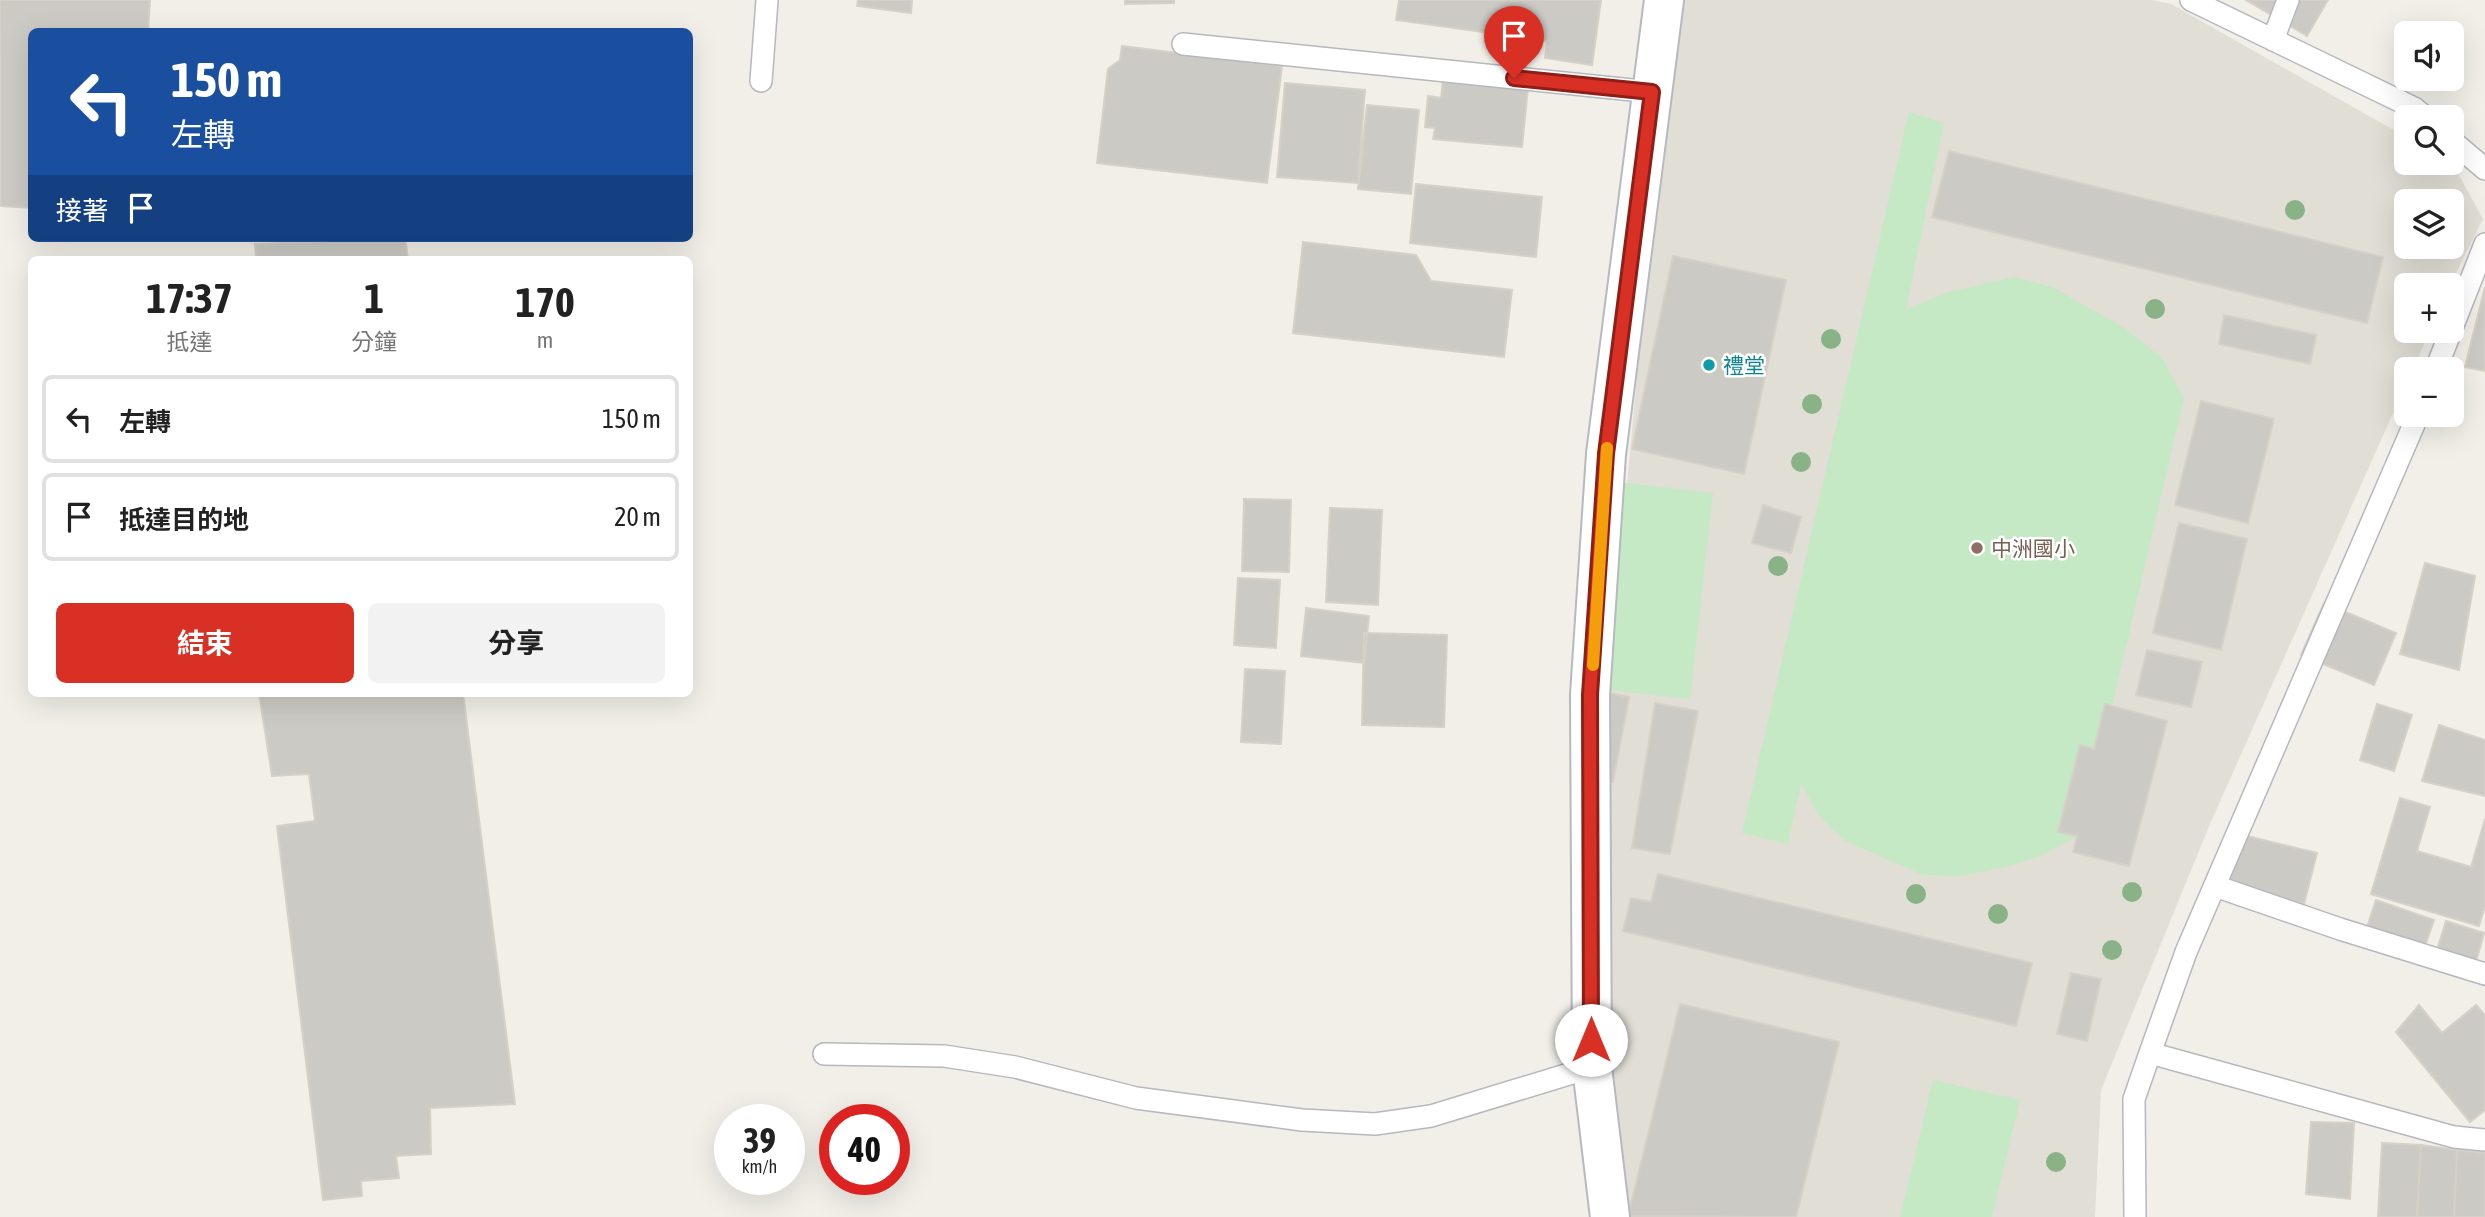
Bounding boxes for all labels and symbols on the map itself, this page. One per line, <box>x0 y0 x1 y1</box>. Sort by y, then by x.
pin <box>1484 6 1544 78</box>
place label: 禮堂 <box>1723 353 1765 377</box>
marker: 禮堂 <box>1701 357 1717 373</box>
place label: 中洲國小 <box>1991 536 2075 560</box>
marker: 中洲國小 <box>1969 540 1985 556</box>
position arrow <box>1554 1003 1628 1077</box>
speed limit sign: 40 <box>819 1104 910 1195</box>

